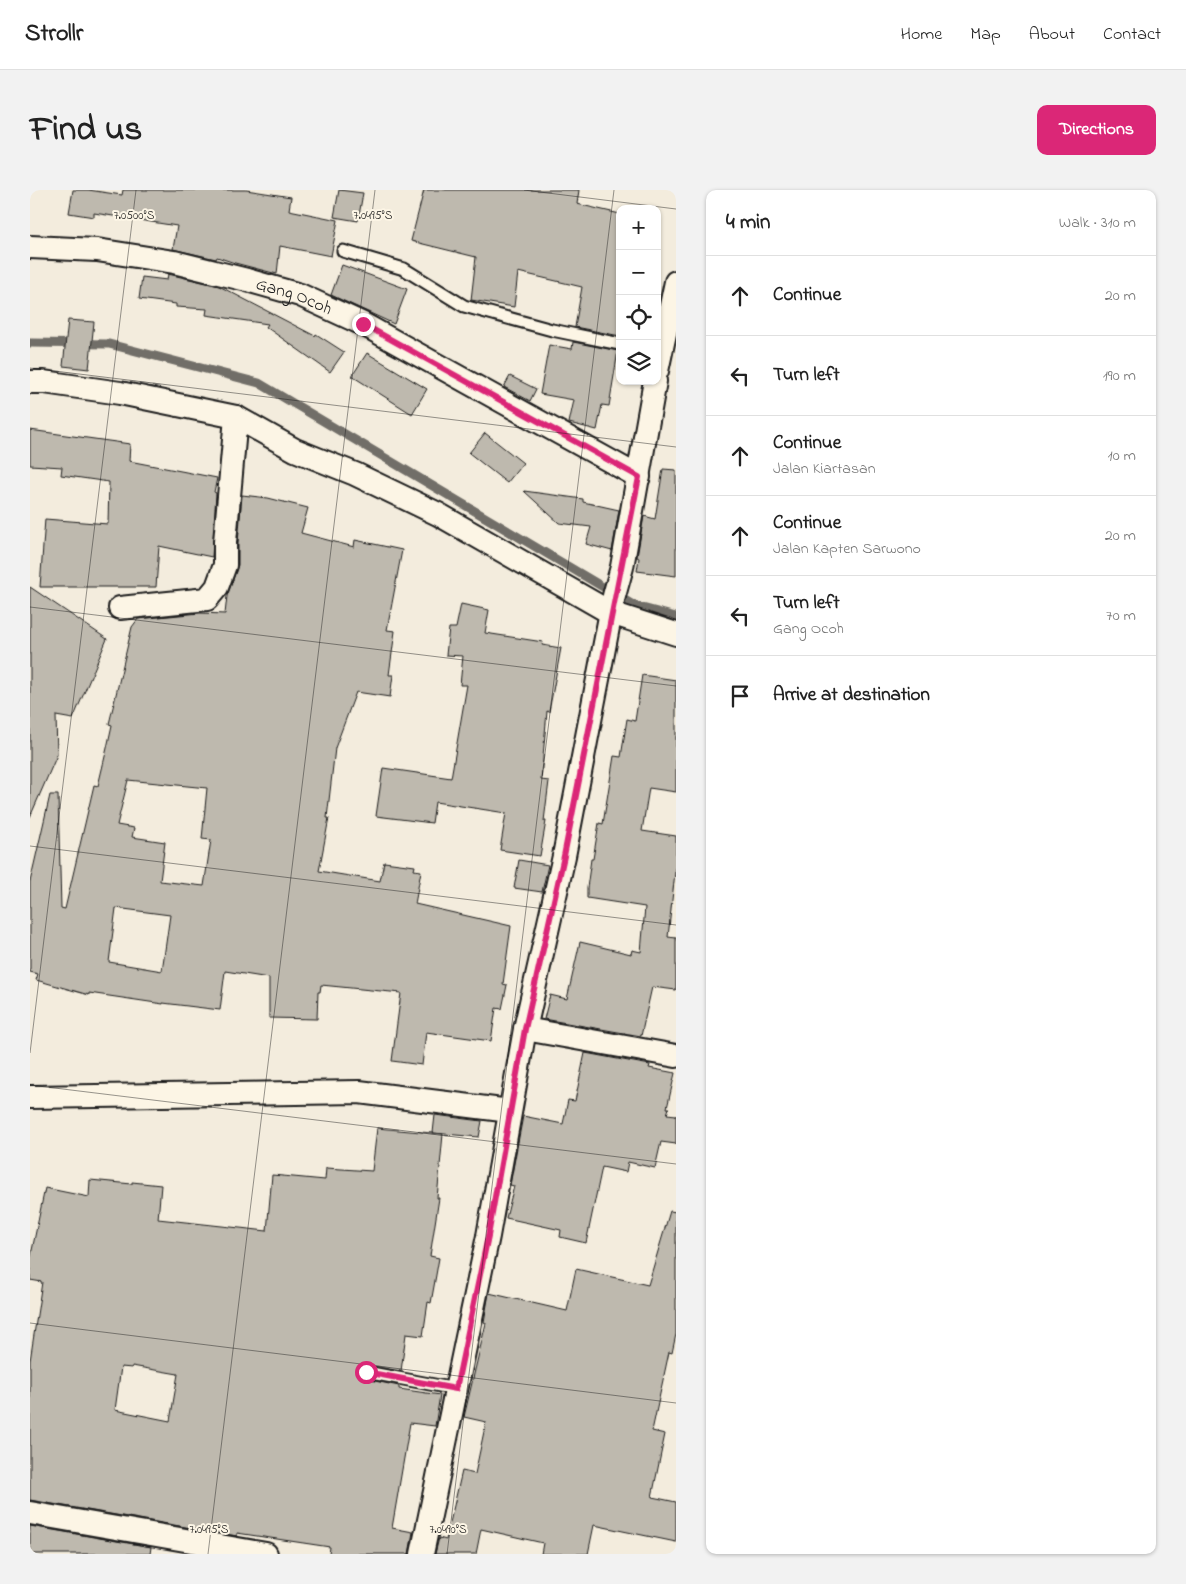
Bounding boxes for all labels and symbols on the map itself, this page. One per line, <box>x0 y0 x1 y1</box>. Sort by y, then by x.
text: 7.0500°S <box>114 207 155 225</box>
text: 7.0495°S <box>354 207 393 225</box>
street label: Gang Ocoh <box>252 272 336 323</box>
route end <box>352 313 375 336</box>
route start <box>355 1361 378 1384</box>
text: 7.0495°S <box>190 1521 229 1539</box>
text: 7.0490°S <box>429 1521 467 1539</box>

